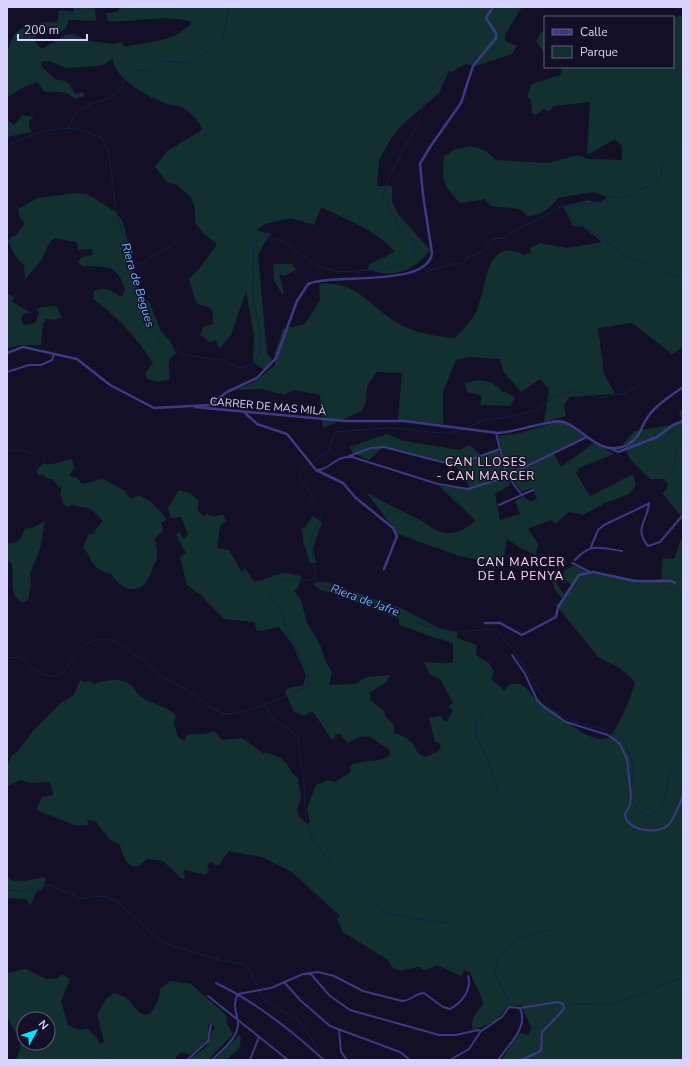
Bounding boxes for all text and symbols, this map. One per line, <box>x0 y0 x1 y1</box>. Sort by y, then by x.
scale bar <box>18 16 87 42</box>
legend <box>544 16 674 68</box>
text: 200 m <box>24 22 59 38</box>
text: Calle <box>580 24 608 40</box>
text: Parque <box>580 44 618 60</box>
water label: Riera de Begues <box>118 241 159 330</box>
street label: CARRER DE MAS MILÀ <box>209 393 327 419</box>
district label: CAN LLOSES - CAN MARCER <box>437 454 535 484</box>
district label: CAN MARCER DE LA PENYA <box>477 554 565 584</box>
water label: Riera de Jafre <box>328 580 402 620</box>
north arrow <box>16 1011 56 1051</box>
text: N <box>35 1017 52 1033</box>

